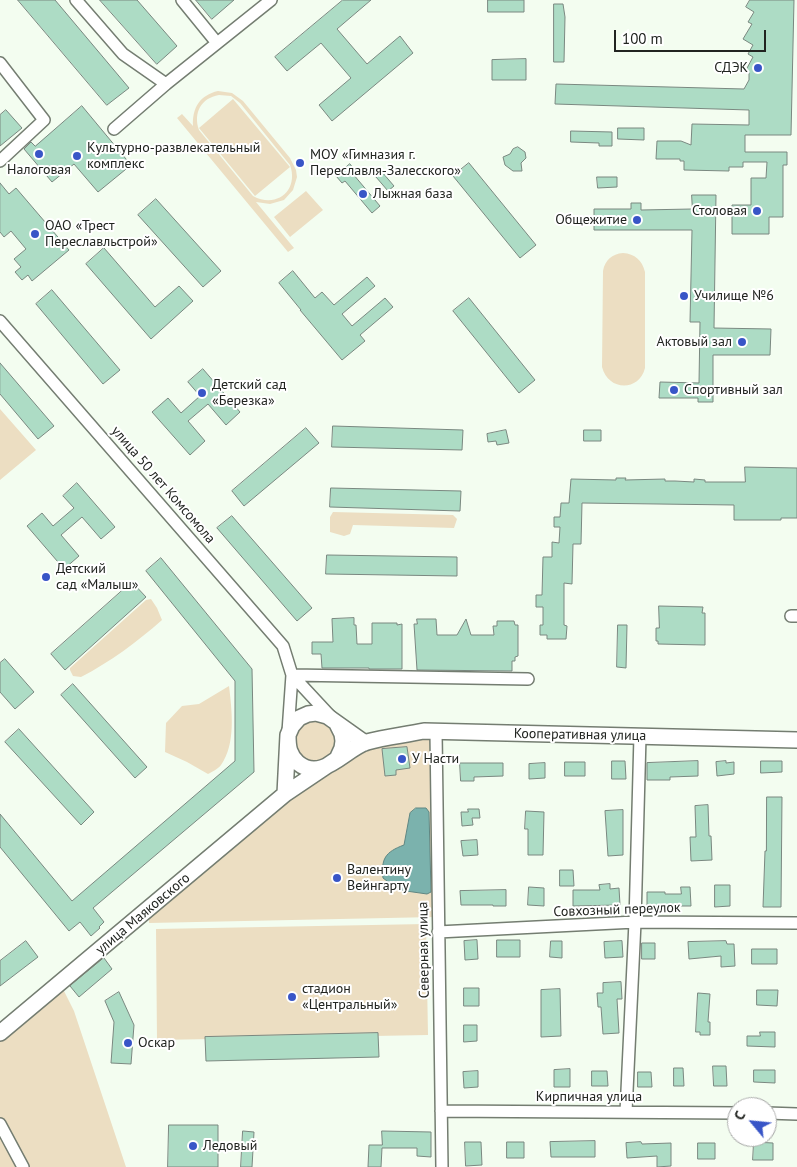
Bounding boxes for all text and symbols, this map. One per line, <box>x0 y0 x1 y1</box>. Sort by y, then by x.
scale bar <box>617 20 770 52</box>
text: 100 m <box>622 29 663 48</box>
place label: СДЭК <box>714 60 748 76</box>
marker: СДЭК <box>752 62 764 74</box>
place label: Культурно-развлекательный комплекс <box>87 140 260 172</box>
place label: МОУ «Гимназия г. Переславля-Залесского» <box>310 147 461 180</box>
marker: Налоговая <box>33 148 45 160</box>
marker: Культурно-развлекательный комплекс <box>71 150 83 162</box>
marker: МОУ «Гимназия г. Переславля-Залесского» <box>294 157 306 169</box>
place label: Налоговая <box>7 162 71 178</box>
place label: Лыжная база <box>373 186 453 202</box>
marker: Лыжная база <box>357 188 369 200</box>
place label: Столовая <box>692 203 747 219</box>
marker: Столовая <box>751 205 763 217</box>
place label: Общежитие <box>555 212 627 228</box>
marker: Общежитие <box>631 214 643 226</box>
place label: ОАО «Трест Переславльстрой» <box>45 218 158 250</box>
marker: ОАО «Трест Переславльстрой» <box>29 228 41 240</box>
place label: Училище №6 <box>694 288 774 304</box>
marker: Училище №6 <box>678 290 690 302</box>
place label: Актовый зал <box>656 334 732 350</box>
marker: Актовый зал <box>736 336 748 348</box>
place label: Детский сад «Березка» <box>212 377 286 410</box>
place label: Спортивный зал <box>684 382 783 398</box>
marker: Спортивный зал <box>668 384 680 396</box>
marker: Детский сад «Березка» <box>196 387 208 399</box>
street label: улица 50 лет Комсомола <box>107 423 219 547</box>
place label: Детский сад «Малыш» <box>56 561 139 594</box>
marker: Детский сад «Малыш» <box>40 571 52 583</box>
street label: Кооперативная улица <box>514 725 646 745</box>
place label: У Насти <box>412 751 459 767</box>
marker: У Насти <box>396 753 408 765</box>
place label: Валентину Вейнгарту <box>347 862 411 894</box>
street label: улица Маяковского <box>92 870 194 958</box>
marker: Валентину Вейнгарту <box>331 872 343 884</box>
street label: Совхозный переулок <box>553 899 681 921</box>
street label: Северная улица <box>415 901 433 999</box>
place label: стадион «Центральный» <box>302 981 397 1014</box>
marker: стадион «Центральный» <box>286 991 298 1003</box>
place label: Оскар <box>138 1035 175 1051</box>
marker: Оскар <box>122 1037 134 1049</box>
street label: Кирпичная улица <box>536 1089 642 1105</box>
north arrow <box>727 1097 777 1147</box>
text: С <box>730 1108 749 1123</box>
place label: Ледовый <box>203 1138 257 1154</box>
marker: Ледовый <box>187 1140 199 1152</box>

